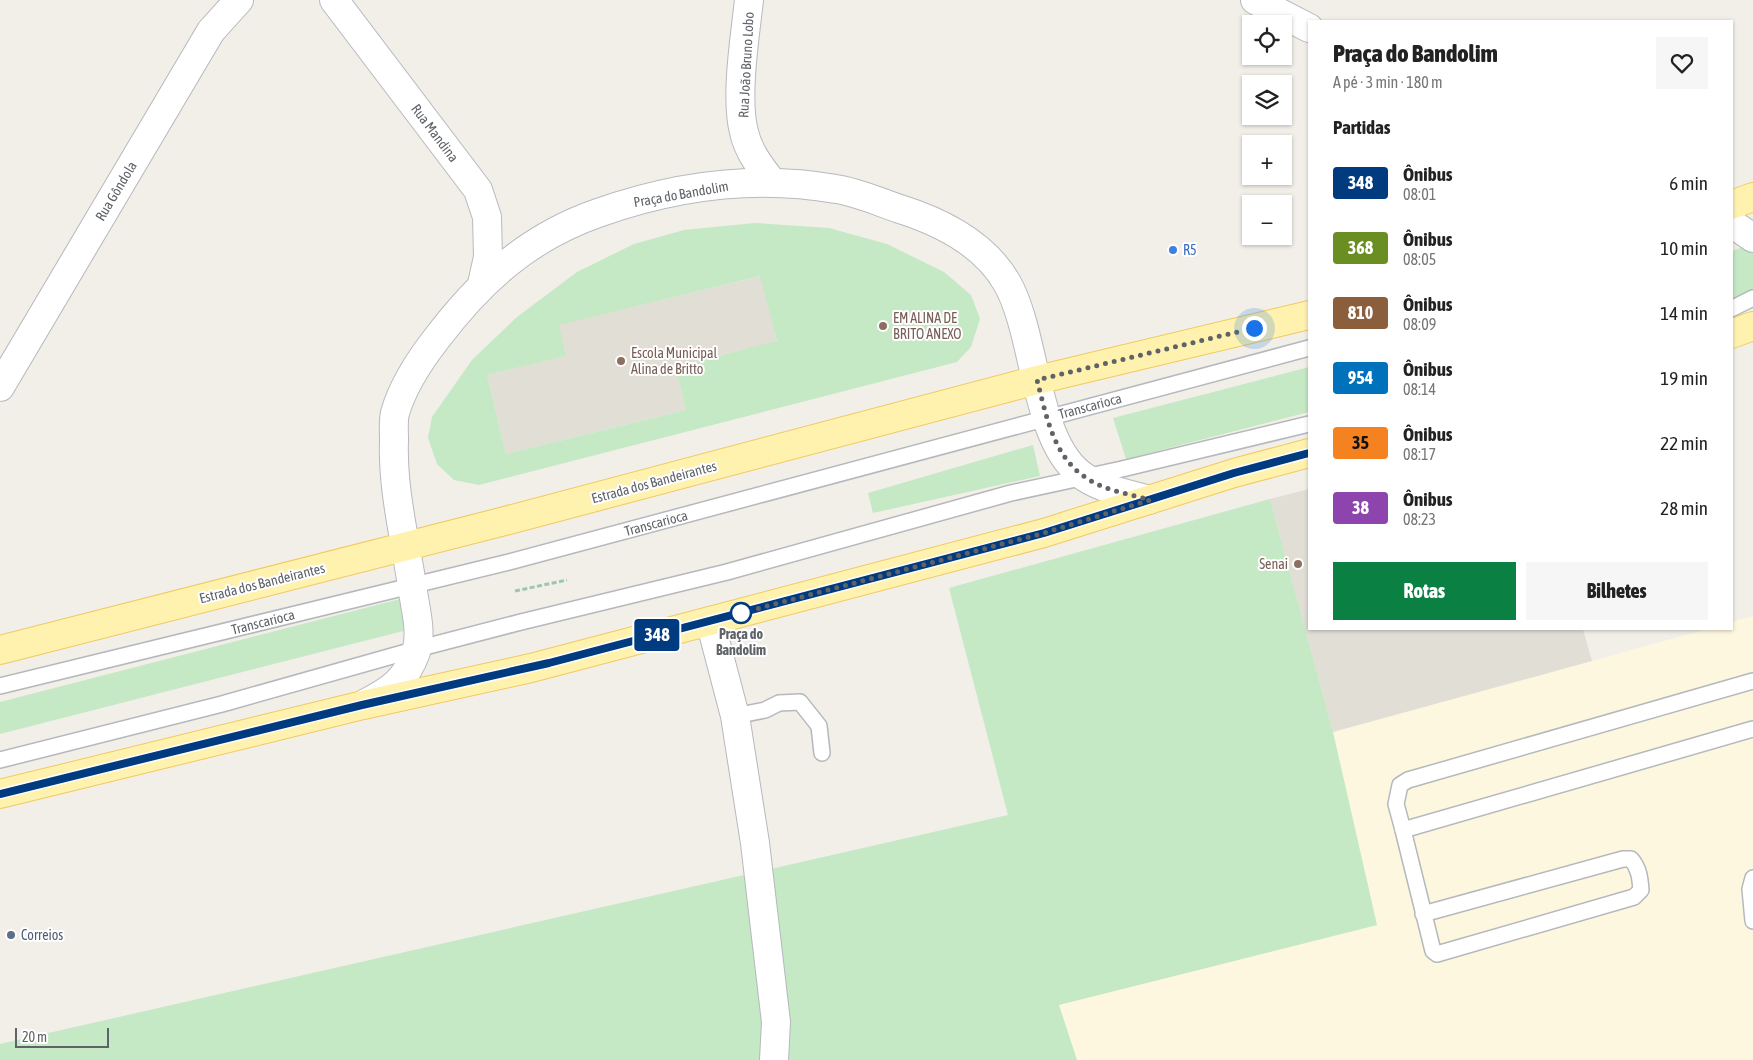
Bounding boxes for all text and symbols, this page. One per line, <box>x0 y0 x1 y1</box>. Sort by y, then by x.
street label: Rua João Bruno Lobo <box>735 12 757 118</box>
map controls <box>1242 15 1292 245</box>
button: locate <box>1242 15 1292 65</box>
button: heart <box>1656 37 1708 89</box>
text: Praça do Bandolim <box>1333 40 1498 67</box>
text: A pé · 3 min · 180 m <box>1333 73 1442 91</box>
button: layers <box>1242 75 1292 125</box>
street label: Rua Mandina <box>408 101 462 165</box>
text: Partidas <box>1333 116 1391 138</box>
button: + <box>1242 135 1292 185</box>
street label: Rua Gôndola <box>92 158 140 224</box>
text: Ônibus <box>1403 163 1453 185</box>
text: 348 <box>1348 172 1373 193</box>
text: 6 min <box>1669 172 1708 194</box>
street label: Praça do Bandolim <box>632 178 730 210</box>
text: 08:01 <box>1403 185 1436 203</box>
button: − <box>1242 195 1292 245</box>
text: Ônibus <box>1403 228 1453 250</box>
text: 368 <box>1348 237 1373 258</box>
text: 10 min <box>1660 237 1708 259</box>
place label: R5 <box>1183 242 1197 258</box>
marker: R5 <box>1167 244 1179 256</box>
text: 08:05 <box>1403 250 1436 268</box>
text: Ônibus <box>1403 293 1453 315</box>
text: 810 <box>1348 302 1373 323</box>
text: 14 min <box>1660 302 1708 324</box>
place label: EM ALINA DE BRITO ANEXO <box>893 310 962 342</box>
text: 08:09 <box>1403 315 1436 333</box>
your location <box>1242 316 1267 341</box>
marker: EM ALINA DE BRITO ANEXO <box>877 320 889 332</box>
place label: Escola Municipal Alina de Britto <box>631 345 718 377</box>
marker: Escola Municipal Alina de Britto <box>615 355 627 367</box>
text: Ônibus <box>1403 358 1453 380</box>
text: 954 <box>1348 367 1373 388</box>
text: 19 min <box>1660 367 1708 389</box>
text: 08:14 <box>1403 380 1436 398</box>
street label: Transcarioca <box>1057 390 1123 422</box>
text: Ônibus <box>1403 423 1453 445</box>
text: 35 <box>1352 432 1369 453</box>
text: 22 min <box>1660 432 1708 454</box>
text: 08:17 <box>1403 445 1436 463</box>
street label: Estrada dos Bandeirantes <box>590 458 718 506</box>
text: Ônibus <box>1403 488 1453 510</box>
text: 38 <box>1352 497 1369 518</box>
text: 28 min <box>1660 497 1708 519</box>
street label: Transcarioca <box>623 507 689 539</box>
text: 08:23 <box>1403 510 1436 528</box>
place label: Senai <box>1259 556 1288 572</box>
marker: Senai <box>1292 558 1304 570</box>
street label: Estrada dos Bandeirantes <box>198 560 327 606</box>
button: Rotas <box>1333 562 1516 620</box>
button: Bilhetes <box>1526 562 1708 620</box>
marker: Praça do Bandolim <box>730 602 752 624</box>
street label: Transcarioca <box>230 606 296 638</box>
line badge: 348 <box>628 619 686 651</box>
text: 348 <box>644 624 670 645</box>
place label: Praça do Bandolim <box>716 626 766 658</box>
place label: Correios <box>21 927 63 943</box>
marker: Correios <box>5 929 17 941</box>
scale bar <box>15 1025 109 1048</box>
text: 20 m <box>22 1029 47 1045</box>

